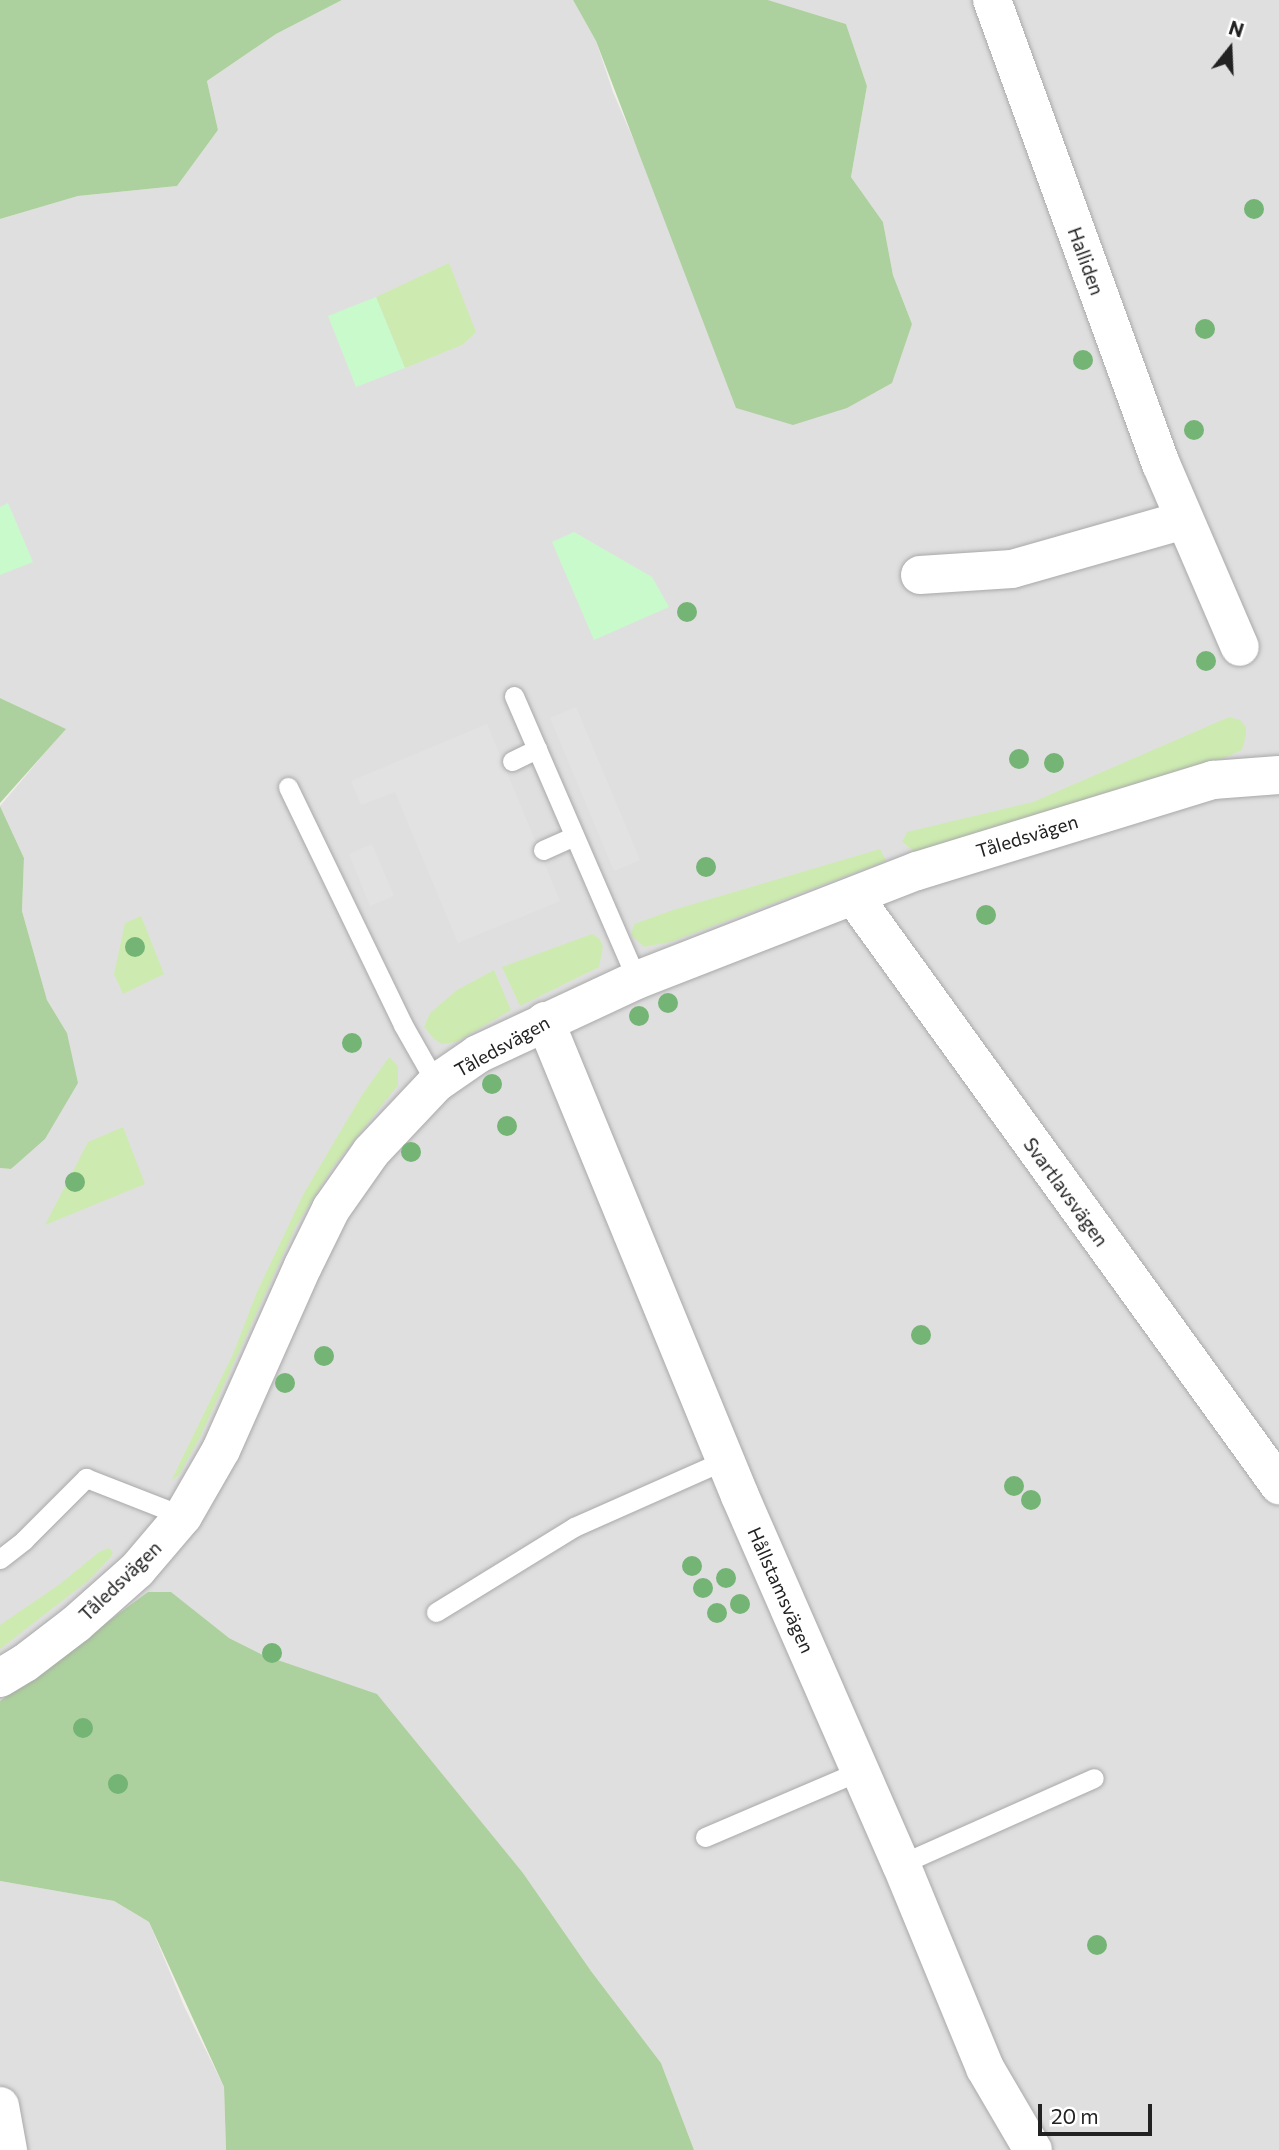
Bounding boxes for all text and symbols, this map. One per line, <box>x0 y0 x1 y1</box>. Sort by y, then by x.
north arrow <box>1195 14 1265 84</box>
text: N <box>1226 15 1247 42</box>
street label: Halliden <box>1063 224 1109 298</box>
street label: Tåledsvägen <box>973 810 1081 862</box>
street label: Tåledsvägen <box>451 1011 553 1081</box>
street label: Svartlavsvägen <box>1019 1133 1113 1251</box>
street label: Hållstamsvägen <box>743 1523 819 1657</box>
street label: Tåledsvägen <box>74 1536 166 1626</box>
scale bar <box>1041 2090 1155 2134</box>
text: 20 m <box>1051 2103 1099 2128</box>

